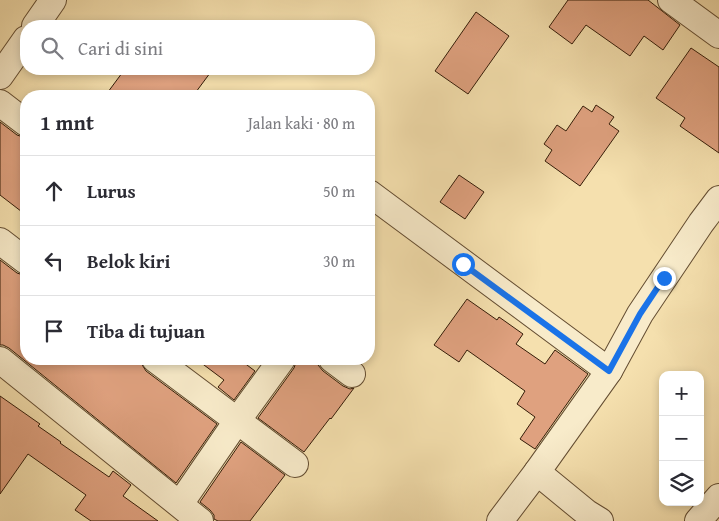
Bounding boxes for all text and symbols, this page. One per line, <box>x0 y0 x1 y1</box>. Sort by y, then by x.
search box <box>20 20 375 75</box>
icon: search <box>38 34 66 62</box>
text: Cari di sini <box>78 34 163 62</box>
text: 1 mnt <box>40 107 94 138</box>
text: Jalan kaki · 80 m <box>248 111 355 135</box>
icon: ahead <box>40 177 68 205</box>
text: Lurus <box>87 177 136 205</box>
text: 50 m <box>323 179 355 203</box>
icon: left <box>40 247 68 275</box>
text: Belok kiri <box>87 247 170 275</box>
text: 30 m <box>323 249 355 273</box>
route start <box>452 253 475 276</box>
route end <box>653 267 676 290</box>
icon: arrive <box>40 317 68 345</box>
text: Tiba di tujuan <box>87 317 205 345</box>
map controls <box>659 371 704 506</box>
button: + <box>659 371 704 416</box>
button: − <box>659 416 704 461</box>
button: layers <box>659 461 704 506</box>

